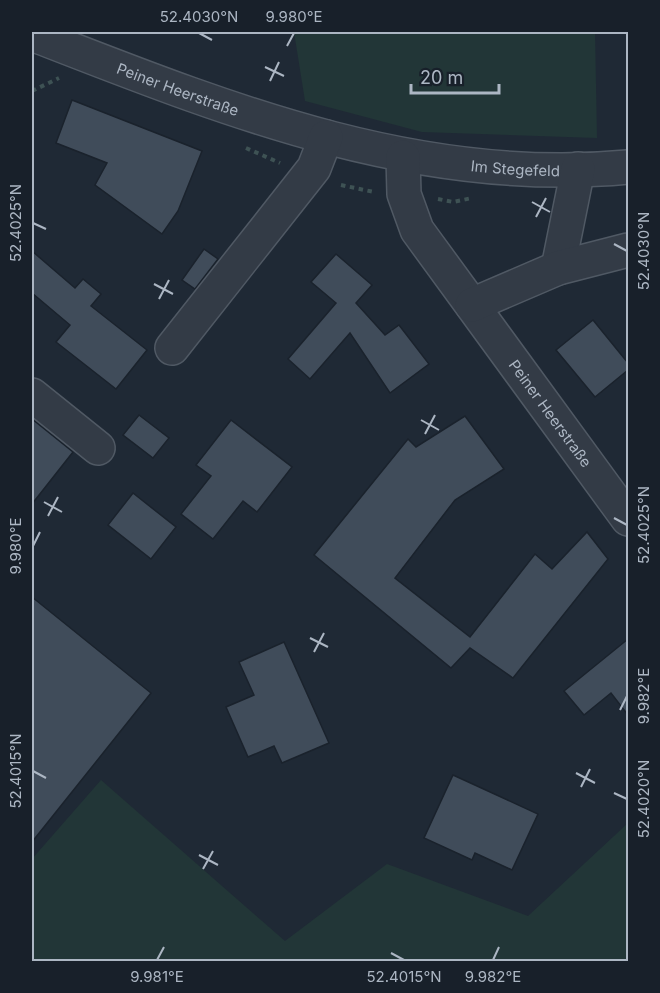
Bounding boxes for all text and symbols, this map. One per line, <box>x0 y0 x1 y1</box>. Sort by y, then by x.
text: 52.4030°N <box>160 7 238 26</box>
text: 9.980°E <box>265 7 323 26</box>
scale bar <box>411 57 500 95</box>
street label: Peiner Heerstraße <box>114 58 242 120</box>
text: 20 m <box>420 67 463 88</box>
street label: Im Stegefeld <box>470 156 560 180</box>
text: 52.4025°N <box>6 184 25 262</box>
text: 52.4030°N <box>634 212 653 290</box>
street label: Peiner Heerstraße <box>505 356 596 471</box>
text: 52.4025°N <box>634 486 653 564</box>
text: 9.980°E <box>6 517 25 575</box>
text: 9.982°E <box>634 668 653 724</box>
text: 52.4015°N <box>6 733 25 809</box>
text: 52.4020°N <box>634 760 653 838</box>
text: 9.981°E <box>130 967 184 986</box>
text: 52.4015°N <box>366 967 442 986</box>
text: 9.982°E <box>465 967 521 986</box>

